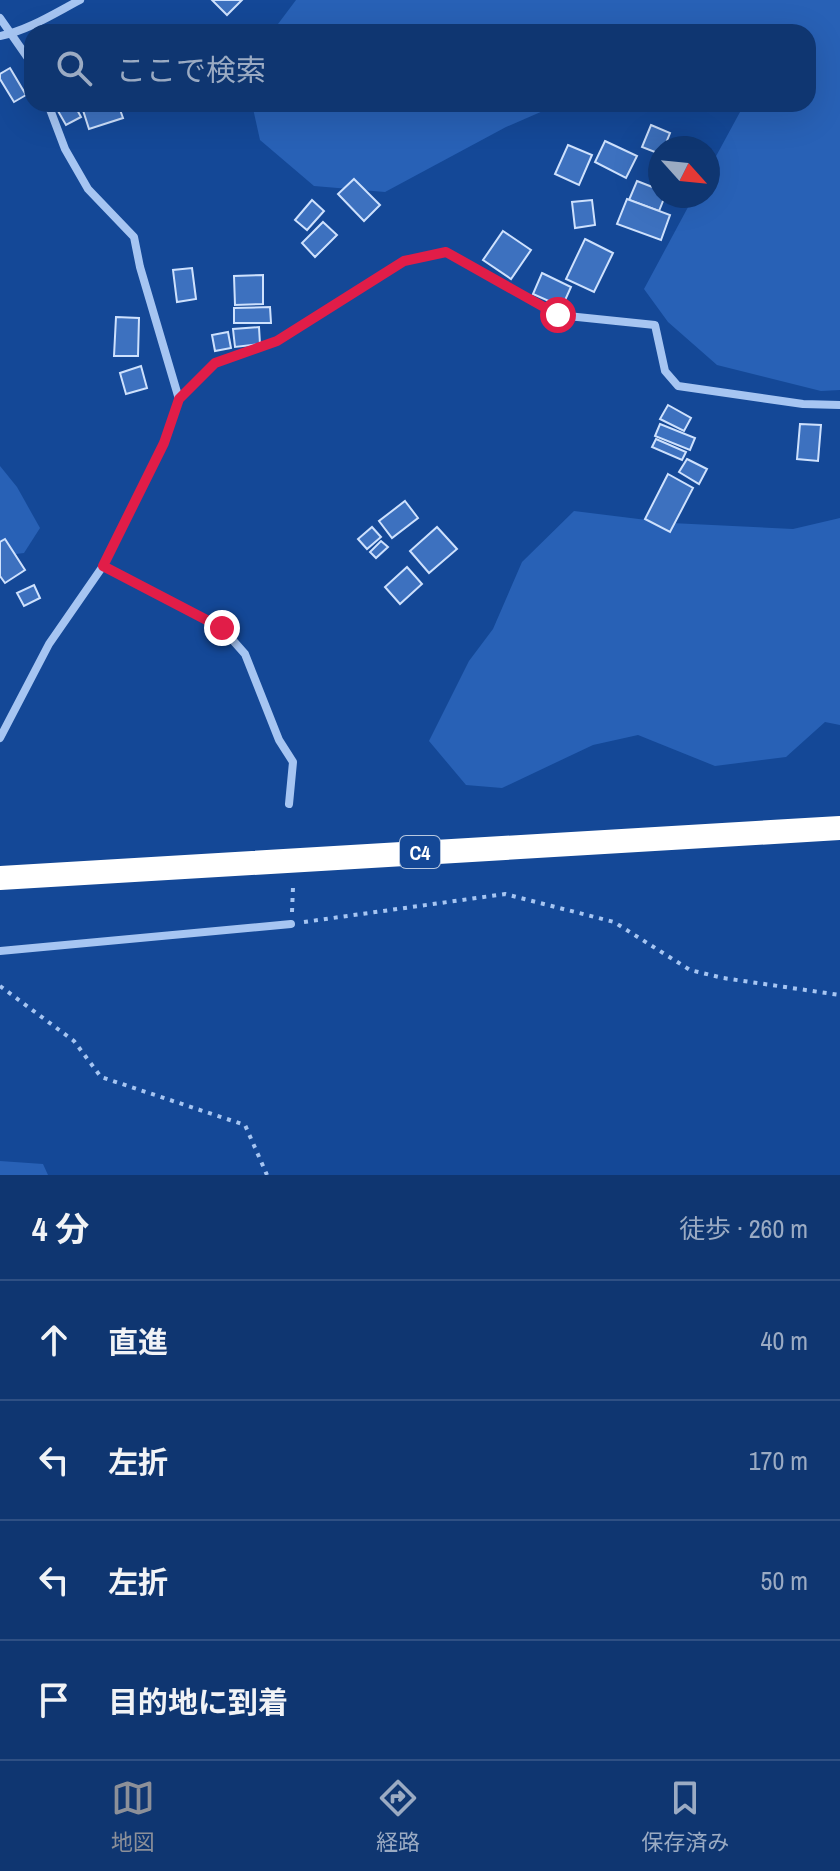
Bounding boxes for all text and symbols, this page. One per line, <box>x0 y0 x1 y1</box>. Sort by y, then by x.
search box <box>24 24 816 112</box>
icon: search <box>52 46 96 90</box>
text: ここで検索 <box>116 50 266 90</box>
north arrow <box>648 136 720 208</box>
route start <box>540 297 576 333</box>
route end <box>204 610 240 646</box>
road number: C4 <box>400 836 440 868</box>
text: 4 分 <box>32 1206 89 1252</box>
text: 徒歩 · 260 m <box>679 1211 808 1246</box>
icon: ahead <box>32 1318 76 1362</box>
text: 直進 <box>108 1322 168 1362</box>
text: 40 m <box>761 1323 808 1358</box>
icon: left <box>32 1438 76 1482</box>
text: 左折 <box>108 1442 168 1482</box>
text: 170 m <box>749 1443 808 1478</box>
icon: left <box>32 1558 76 1602</box>
text: 左折 <box>108 1562 168 1602</box>
text: 50 m <box>761 1563 808 1598</box>
icon: arrive <box>32 1678 76 1722</box>
text: 目的地に到着 <box>108 1682 288 1722</box>
tab: 地図 <box>111 1776 155 1857</box>
tab: 経路 <box>376 1776 420 1857</box>
tab: 保存済み <box>641 1776 729 1857</box>

